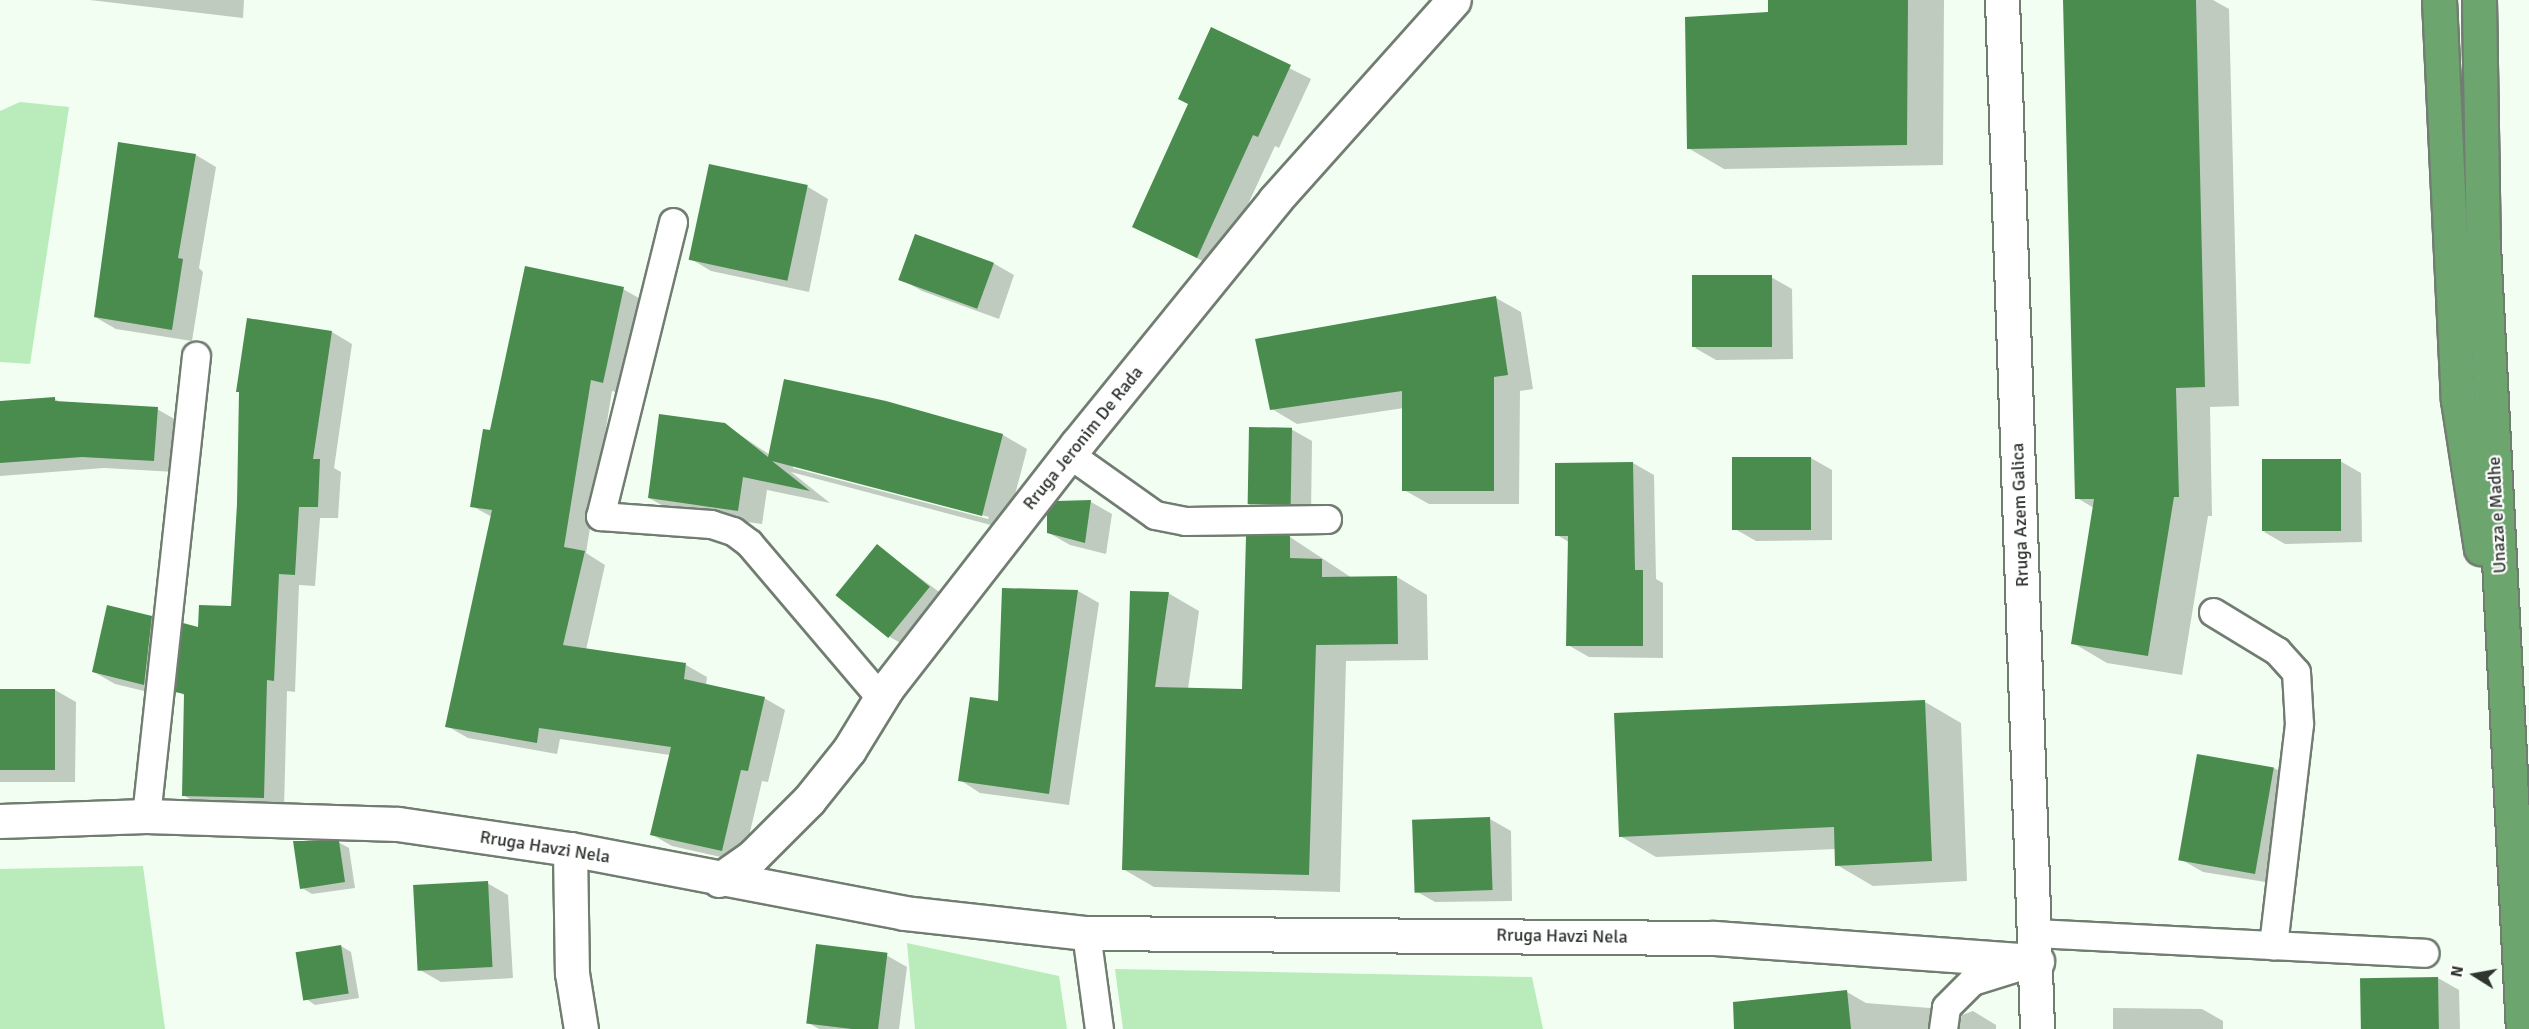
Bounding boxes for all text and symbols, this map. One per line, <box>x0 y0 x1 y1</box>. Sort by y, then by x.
street label: Rruga Jeronim De Rada <box>1018 362 1148 514</box>
street label: Rruga Azem Galica <box>2007 442 2033 588</box>
street label: Unaza e Madhe <box>2483 456 2511 574</box>
street label: Rruga Havzi Nela <box>478 826 612 868</box>
street label: Rruga Havzi Nela <box>1496 924 1628 948</box>
north arrow <box>2445 945 2505 1005</box>
text: N <box>2446 964 2468 979</box>

